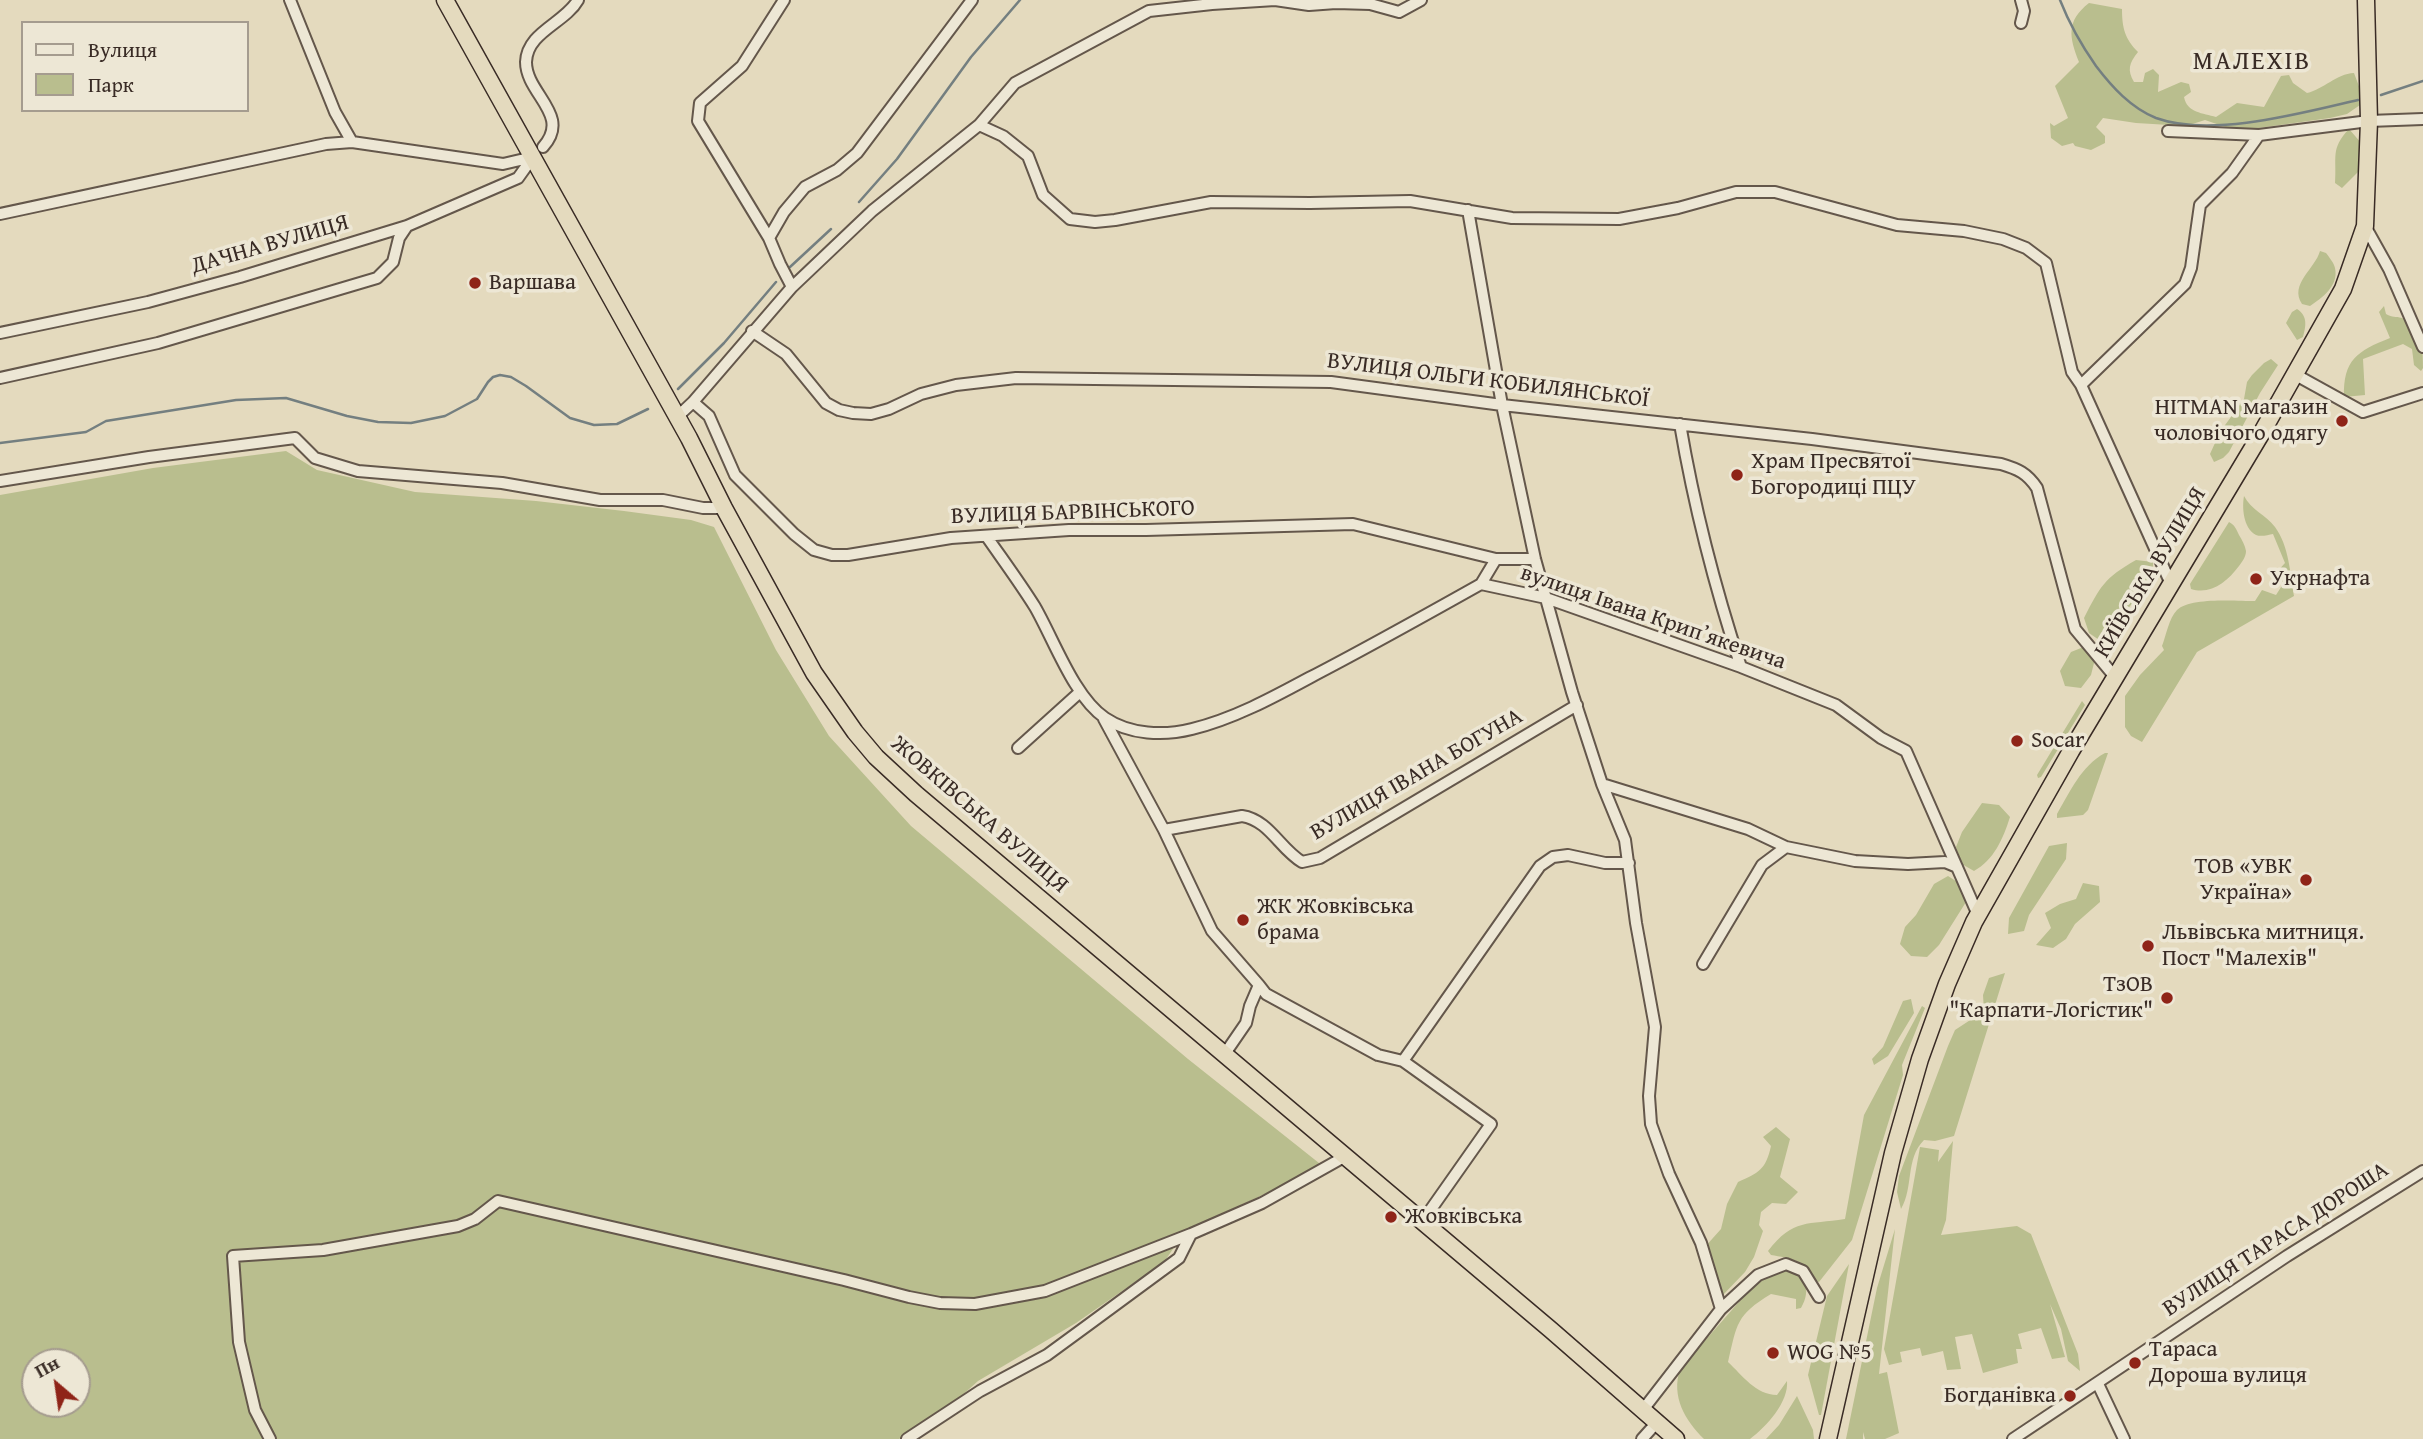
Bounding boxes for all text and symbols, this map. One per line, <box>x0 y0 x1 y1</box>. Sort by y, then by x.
legend <box>21 21 248 112</box>
text: Вулиця <box>88 34 157 65</box>
district label: МАЛЕХІВ <box>2194 46 2310 78</box>
text: Парк <box>88 69 134 100</box>
street label: ДАЧНА ВУЛИЦЯ <box>188 209 352 281</box>
place label: Варшава <box>489 269 576 297</box>
marker: Варшава <box>467 275 483 291</box>
street label: ВУЛИЦЯ ОЛЬГИ КОБИЛЯНСЬКОЇ <box>1325 348 1651 414</box>
place label: HITMAN магазин чоловічого одягу <box>2154 394 2328 448</box>
marker: HITMAN магазин чоловічого одягу <box>2334 413 2350 429</box>
place label: Храм Пресвятої Богородиці ПЦУ <box>1751 448 1916 502</box>
marker: Храм Пресвятої Богородиці ПЦУ <box>1729 467 1745 483</box>
street label: КИЇВСЬКА ВУЛИЦЯ <box>2089 483 2213 663</box>
street label: ВУЛИЦЯ БАРВІНСЬКОГО <box>951 495 1195 531</box>
street label: вулиця Івана Крипʼякевича <box>1517 560 1789 676</box>
place label: Укрнафта <box>2270 565 2370 593</box>
marker: Укрнафта <box>2248 571 2264 587</box>
street label: ВУЛИЦЯ ІВАНА БОГУНА <box>1306 703 1528 847</box>
place label: Socar <box>2031 727 2085 755</box>
street label: ЖОВКІВСЬКА ВУЛИЦЯ <box>885 731 1073 899</box>
marker: Socar <box>2009 733 2025 749</box>
place label: ТОВ «УВК Україна» <box>2194 853 2292 907</box>
marker: ТОВ «УВК Україна» <box>2298 872 2314 888</box>
place label: ЖК Жовківська брама <box>1257 893 1414 947</box>
marker: ЖК Жовківська брама <box>1235 912 1251 928</box>
place label: Львівська митниця. Пост "Малехів" <box>2162 919 2364 973</box>
marker: Львівська митниця. Пост "Малехів" <box>2140 938 2156 954</box>
place label: ТзОВ "Карпати-Логістик" <box>1949 971 2153 1025</box>
marker: ТзОВ "Карпати-Логістик" <box>2159 990 2175 1006</box>
street label: ВУЛИЦЯ ТАРАСА ДОРОША <box>2158 1157 2394 1323</box>
place label: Жовківська <box>1405 1203 1522 1231</box>
marker: Жовківська <box>1383 1209 1399 1225</box>
place label: Тараса Дороша вулиця <box>2149 1336 2307 1390</box>
place label: WOG №5 <box>1787 1339 1871 1367</box>
marker: WOG №5 <box>1765 1345 1781 1361</box>
north arrow <box>21 1348 91 1418</box>
text: Пн <box>29 1348 64 1385</box>
marker: Тараса Дороша вулиця <box>2127 1355 2143 1371</box>
place label: Богданівка <box>1944 1382 2056 1410</box>
marker: Богданівка <box>2062 1388 2078 1404</box>

